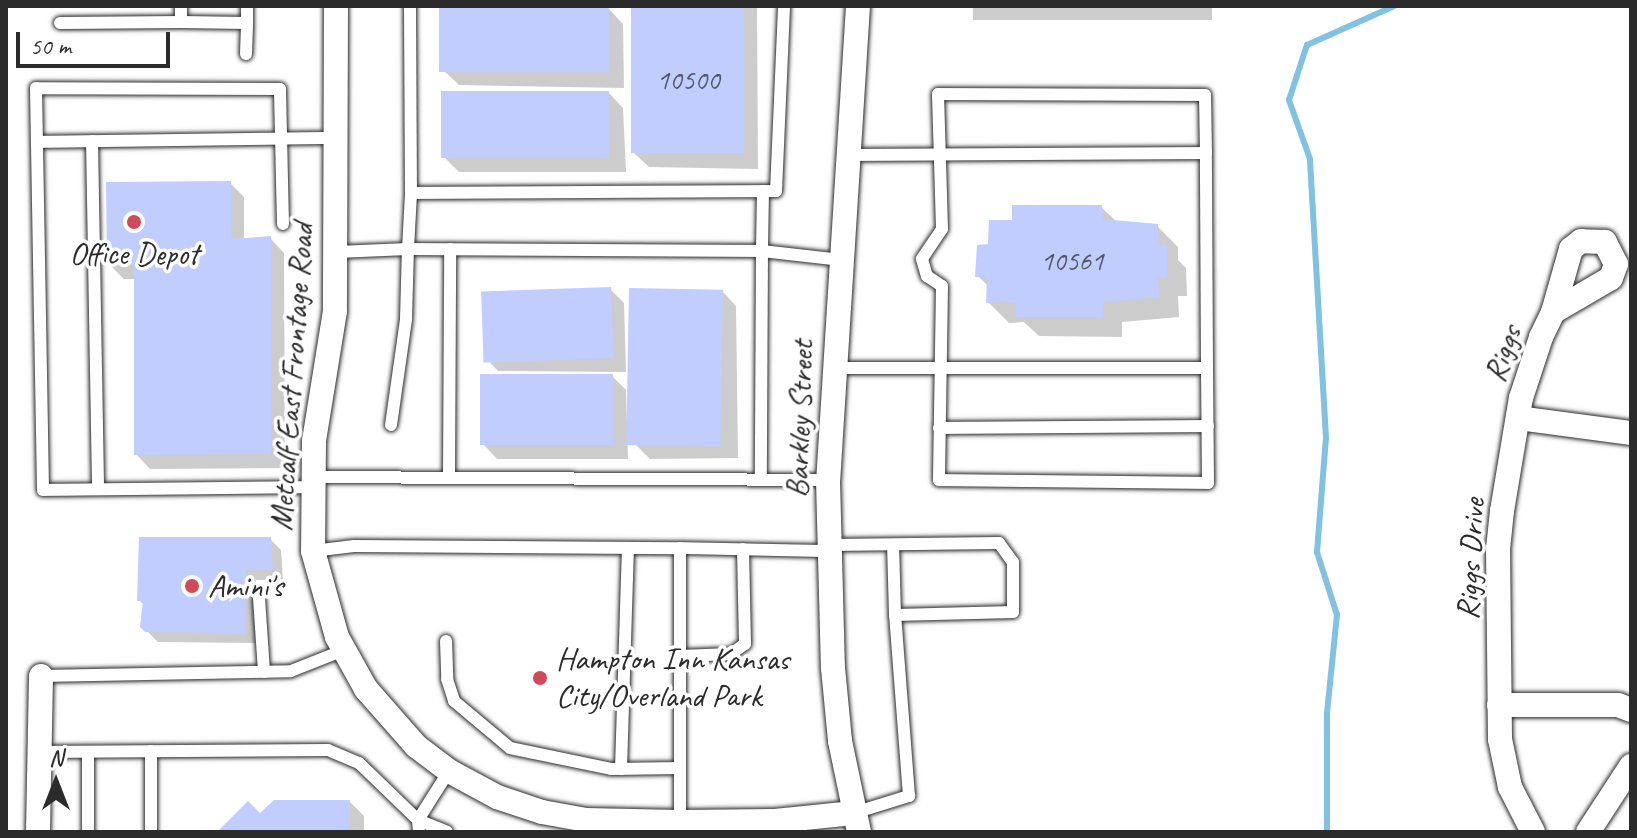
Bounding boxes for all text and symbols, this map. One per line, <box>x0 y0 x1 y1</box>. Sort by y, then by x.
scale bar <box>20 16 174 66</box>
text: 50 m <box>30 31 71 61</box>
house number: 10500 <box>657 63 719 97</box>
marker: Office Depot <box>125 213 143 231</box>
street label: Metcalf East Frontage Road <box>262 222 322 532</box>
place label: Office Depot <box>69 235 199 273</box>
house number: 10561 <box>1041 244 1103 278</box>
street label: Riggs <box>1476 321 1530 387</box>
street label: Barkley Street <box>778 339 822 499</box>
street label: Riggs Drive <box>1449 497 1493 621</box>
place label: Amini's <box>208 567 283 605</box>
marker: Amini's <box>183 577 201 595</box>
place label: Hampton Inn Kansas City/Overland Park <box>556 641 789 716</box>
marker: Hampton Inn Kansas City/Overland Park <box>531 669 549 687</box>
north arrow <box>16 742 96 822</box>
text: N <box>49 744 63 772</box>

